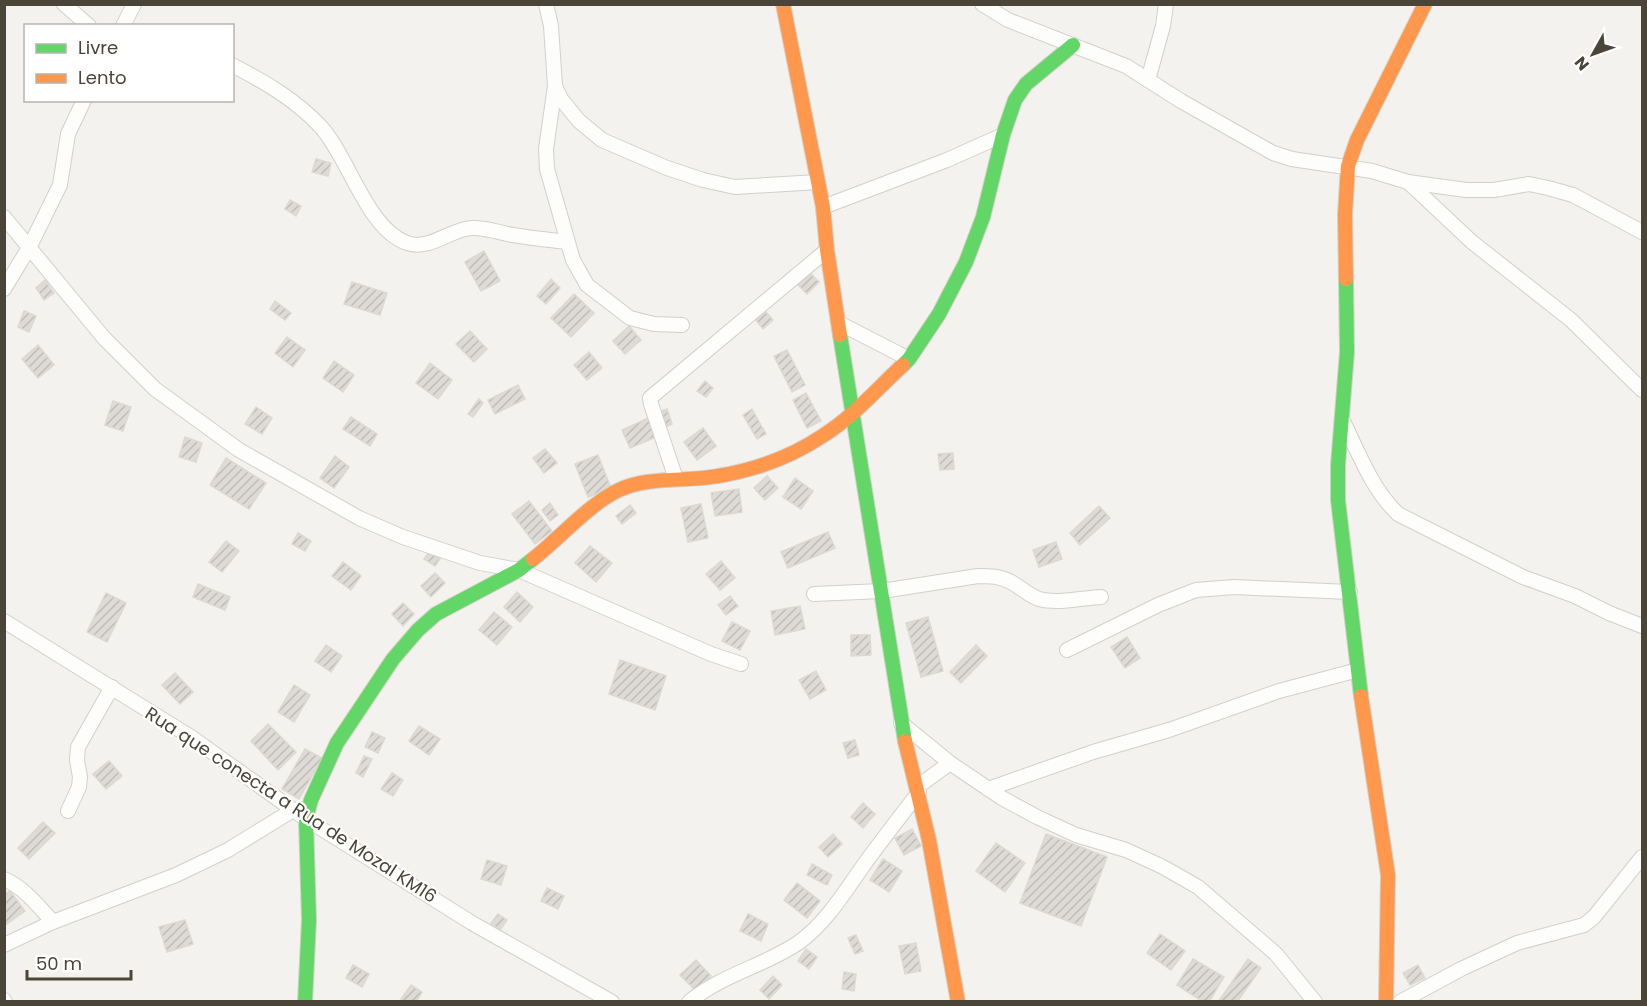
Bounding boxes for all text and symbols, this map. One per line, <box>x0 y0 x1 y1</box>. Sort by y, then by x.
legend <box>24 24 234 102</box>
north arrow <box>1563 24 1623 84</box>
text: Livre <box>78 35 118 60</box>
text: N <box>1569 51 1595 75</box>
text: Lento <box>78 65 127 90</box>
street label: Rua que conecta a Rua de Mozal KM16 <box>141 701 442 909</box>
scale bar <box>27 943 130 981</box>
text: 50 m <box>36 951 82 976</box>

